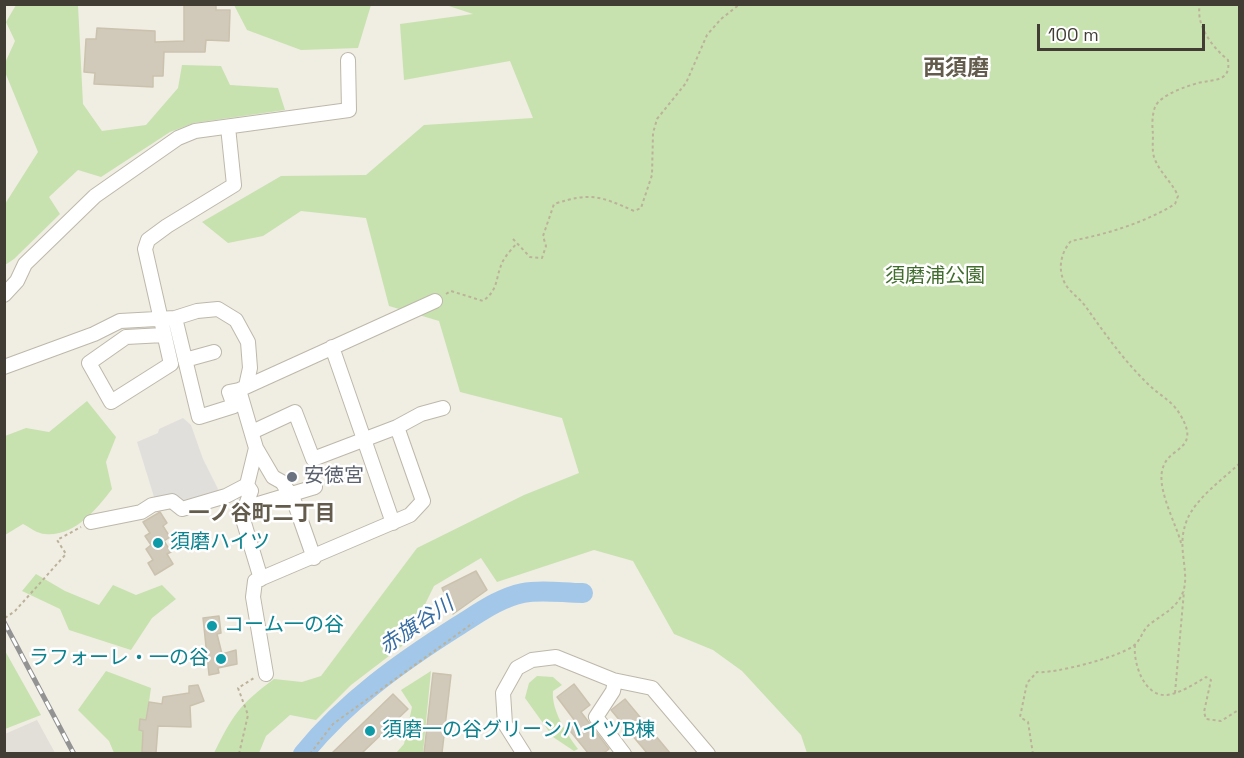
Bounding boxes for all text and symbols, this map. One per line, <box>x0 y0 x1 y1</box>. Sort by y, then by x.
scale bar <box>1040 12 1208 50</box>
text: 100 m <box>1048 23 1099 46</box>
district label: 西須磨 <box>923 56 989 82</box>
park label: 須磨浦公園 <box>885 265 985 289</box>
place label: 安徳宮 <box>304 465 364 489</box>
marker: 安徳宮 <box>285 470 299 484</box>
district label: 一ノ谷町二丁目 <box>189 501 335 527</box>
place label: 須磨ハイツ <box>170 531 270 555</box>
marker: 須磨ハイツ <box>151 536 165 550</box>
water label: 赤旗谷川 <box>375 592 459 660</box>
place label: コーム一の谷 <box>224 614 344 638</box>
marker: コーム一の谷 <box>205 619 219 633</box>
place label: ラフォーレ・一の谷 <box>29 647 209 671</box>
marker: ラフォーレ・一の谷 <box>214 652 228 666</box>
place label: 須磨一の谷グリーンハイツB棟 <box>382 719 655 743</box>
marker: 須磨一の谷グリーンハイツB棟 <box>363 724 377 738</box>

